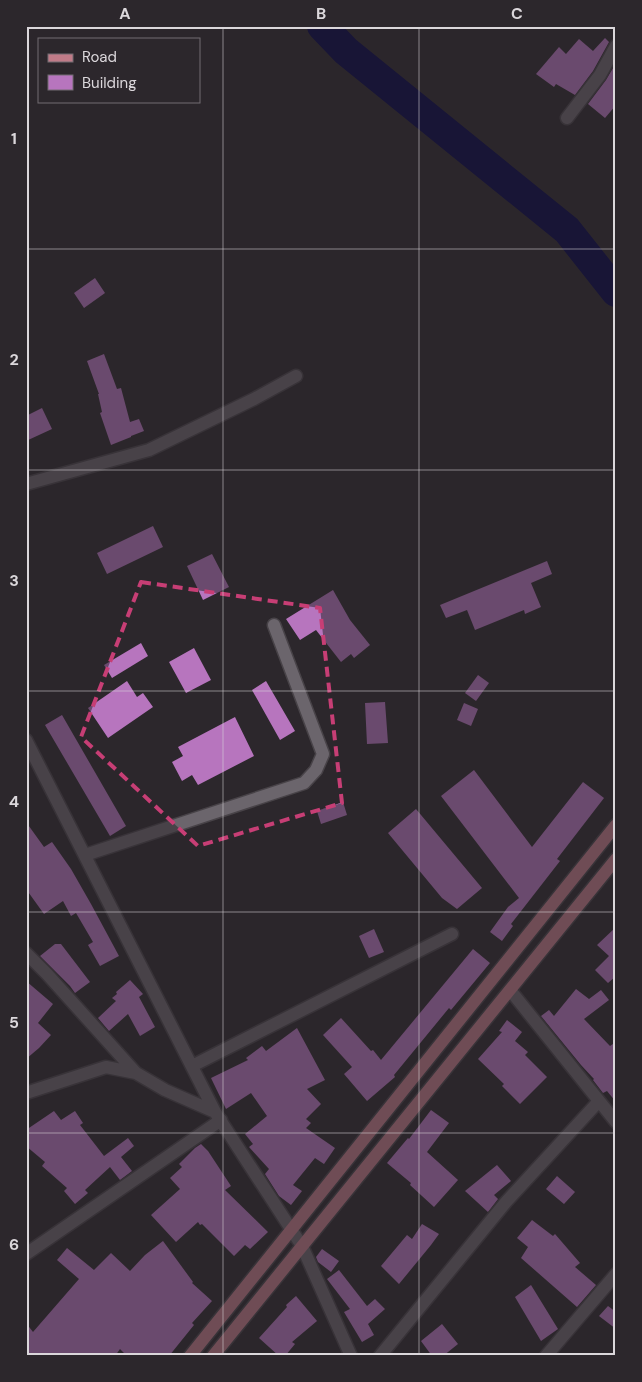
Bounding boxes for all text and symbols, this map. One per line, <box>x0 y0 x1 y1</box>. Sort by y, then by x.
text: A <box>119 3 131 24</box>
text: B <box>316 3 326 24</box>
text: C <box>511 3 523 24</box>
legend <box>38 38 200 102</box>
text: Road <box>82 47 117 67</box>
text: Building <box>82 73 137 93</box>
text: 1 <box>11 128 17 149</box>
text: 2 <box>9 349 19 370</box>
text: 3 <box>9 570 19 591</box>
text: 4 <box>9 791 19 812</box>
text: 5 <box>9 1012 19 1033</box>
text: 6 <box>9 1234 19 1255</box>

